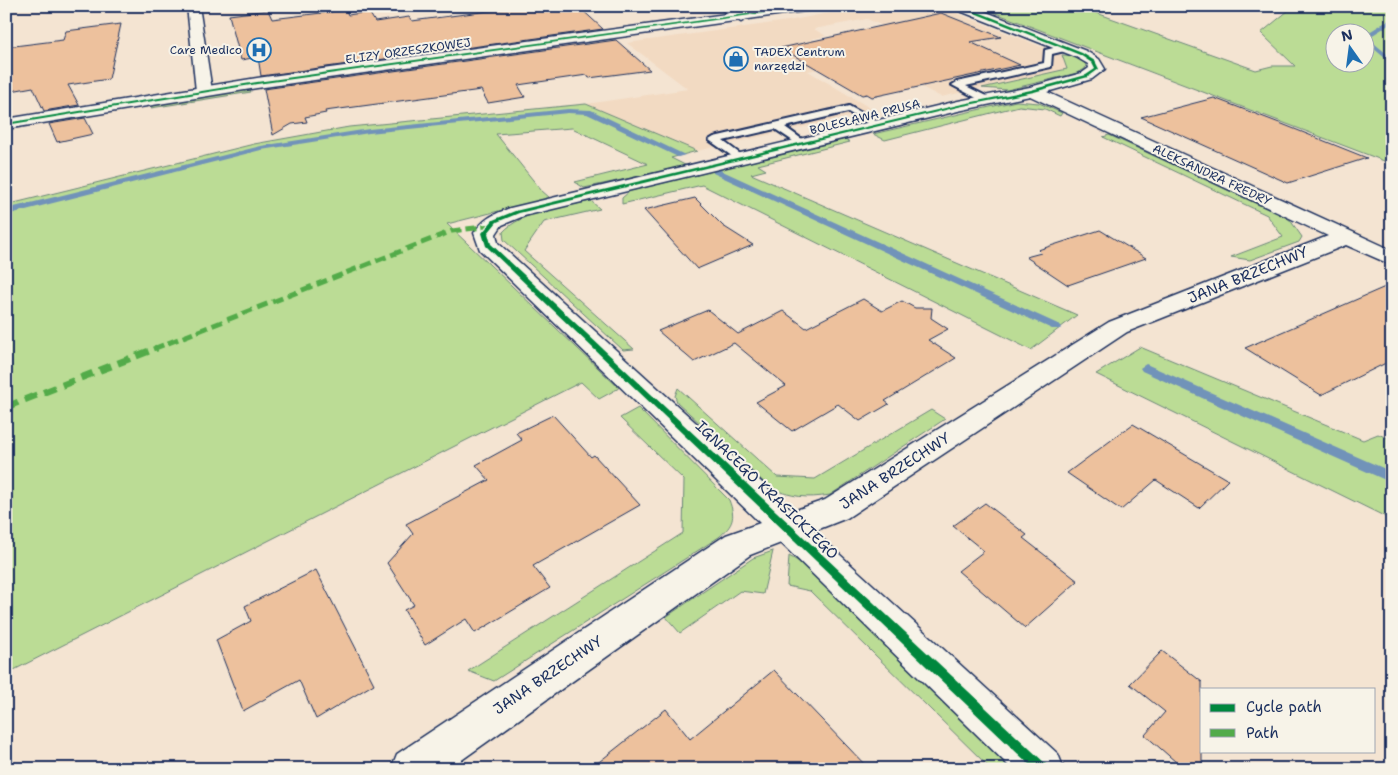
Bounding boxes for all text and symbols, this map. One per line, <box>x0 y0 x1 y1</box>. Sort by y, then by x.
north arrow <box>1326 22 1376 72</box>
text: N <box>1339 25 1354 45</box>
street label: ELIZY ORZESZKOWEJ <box>344 34 472 68</box>
hospital icon: Care Medico <box>246 37 272 63</box>
place label: Care Medico <box>170 42 242 58</box>
place label: TADEX Centrum narzędzi <box>754 44 845 74</box>
shop icon: TADEX Centrum narzędzi <box>723 46 749 72</box>
street label: BOLESŁAWA PRUSA <box>808 95 922 138</box>
street label: ALEKSANDRA FREDRY <box>1150 140 1275 210</box>
street label: JANA BRZECHWY <box>1185 242 1311 308</box>
street label: IGNACEGO KRASICKIEGO <box>691 416 843 564</box>
street label: JANA BRZECHWY <box>836 428 954 514</box>
street label: JANA BRZECHWY <box>489 631 607 719</box>
legend <box>1200 688 1376 752</box>
text: Cycle path <box>1246 697 1322 717</box>
text: Path <box>1246 723 1279 743</box>

